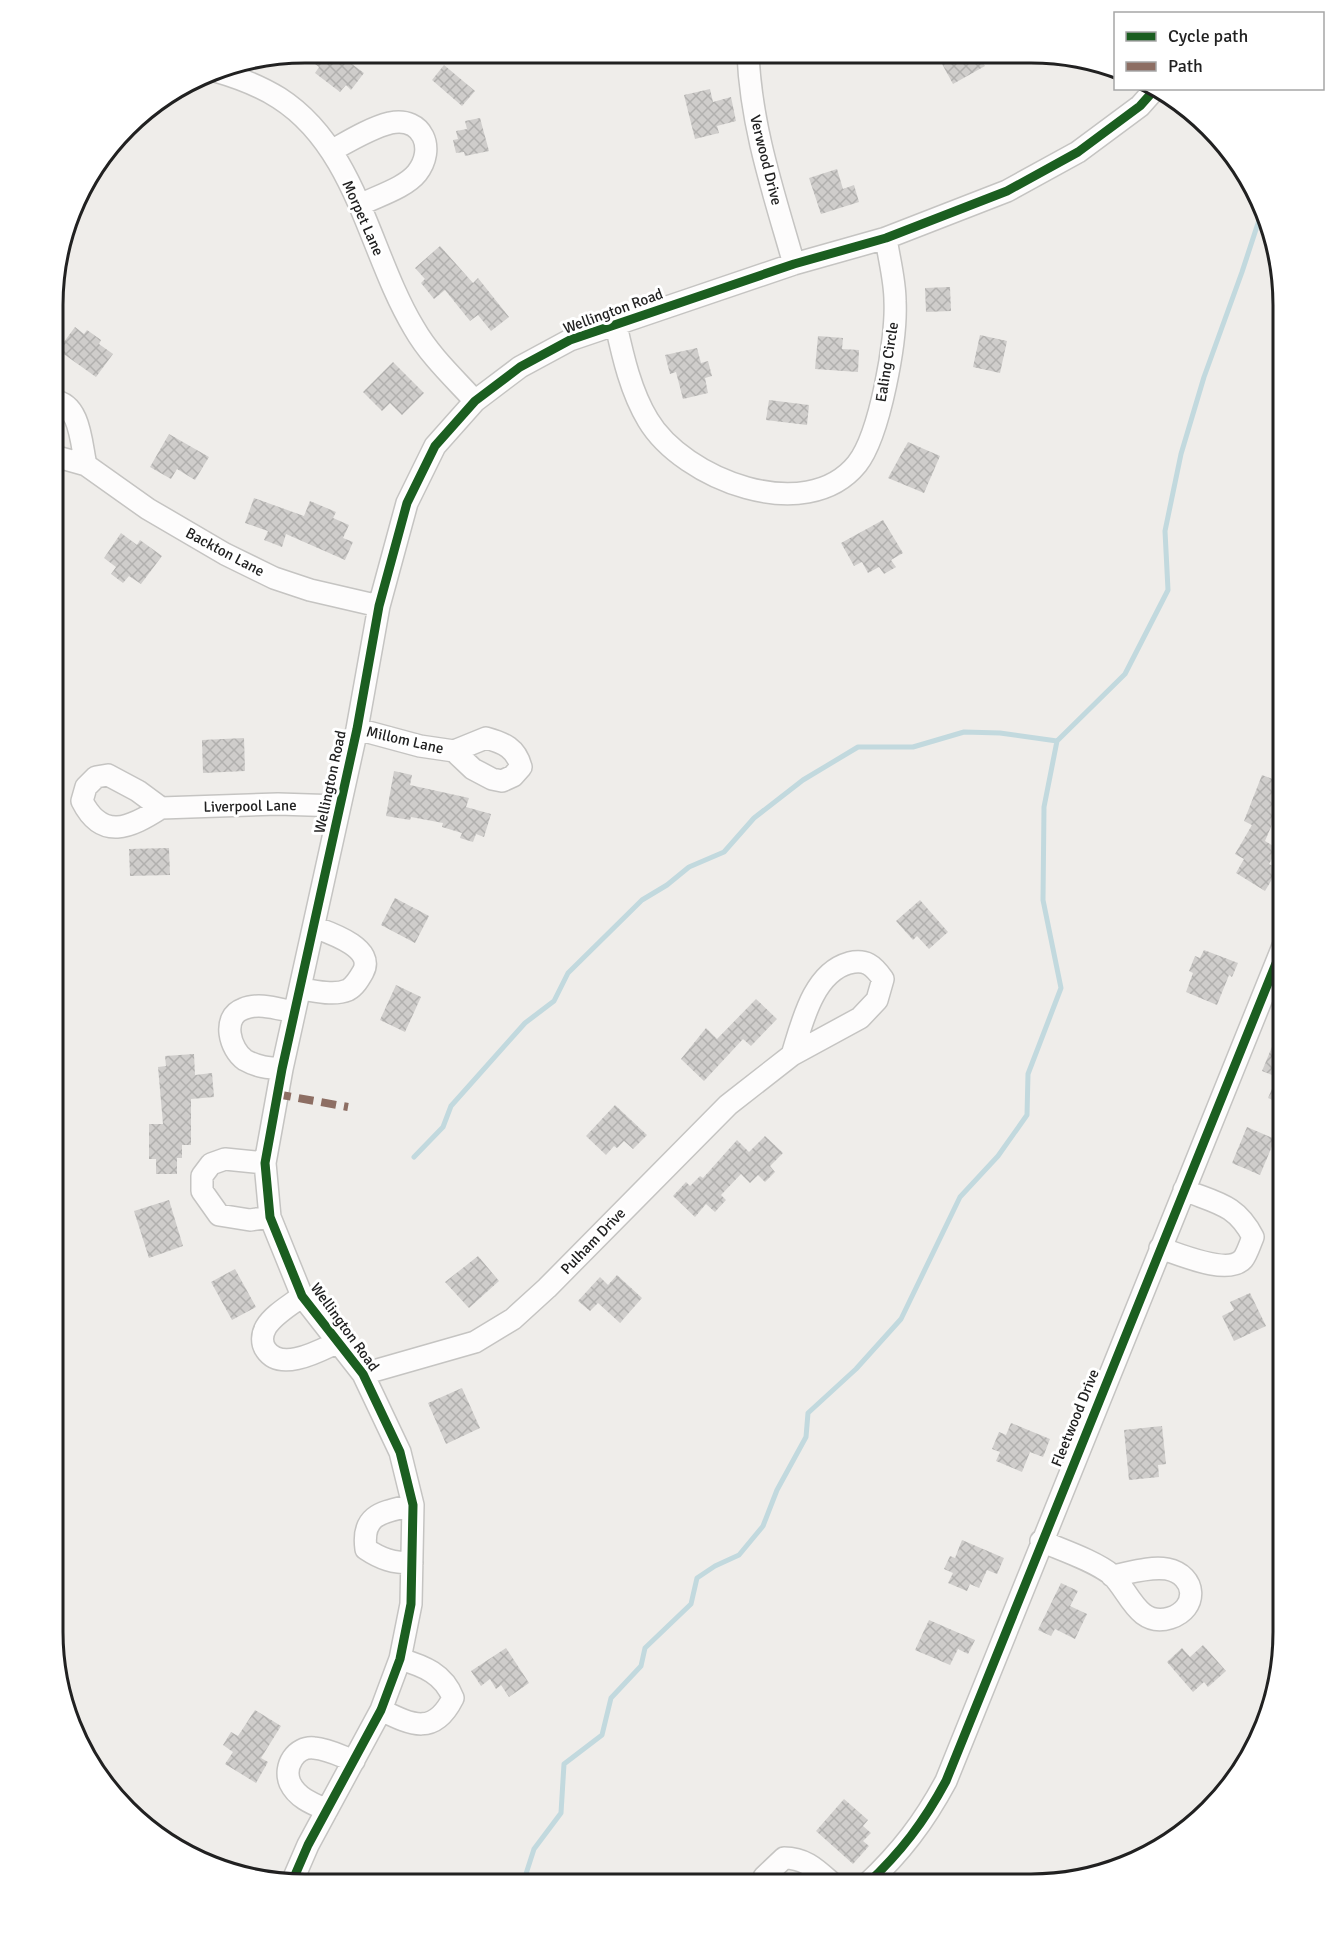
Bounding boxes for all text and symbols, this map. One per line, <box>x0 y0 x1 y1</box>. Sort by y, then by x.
legend <box>1114 12 1324 90</box>
text: Cycle path <box>1168 25 1248 47</box>
text: Path <box>1168 55 1203 77</box>
street label: Verwood Drive <box>746 113 786 207</box>
street label: Morpet Lane <box>338 178 388 258</box>
street label: Wellington Road <box>561 285 665 337</box>
street label: Ealing Circle <box>872 321 902 403</box>
street label: Backton Lane <box>183 524 267 580</box>
street label: Millom Lane <box>365 722 445 758</box>
street label: Wellington Road <box>310 729 350 835</box>
street label: Liverpool Lane <box>203 796 297 816</box>
street label: Pulham Drive <box>557 1204 629 1278</box>
street label: Wellington Road <box>307 1279 383 1375</box>
street label: Fleetwood Drive <box>1047 1367 1103 1469</box>

